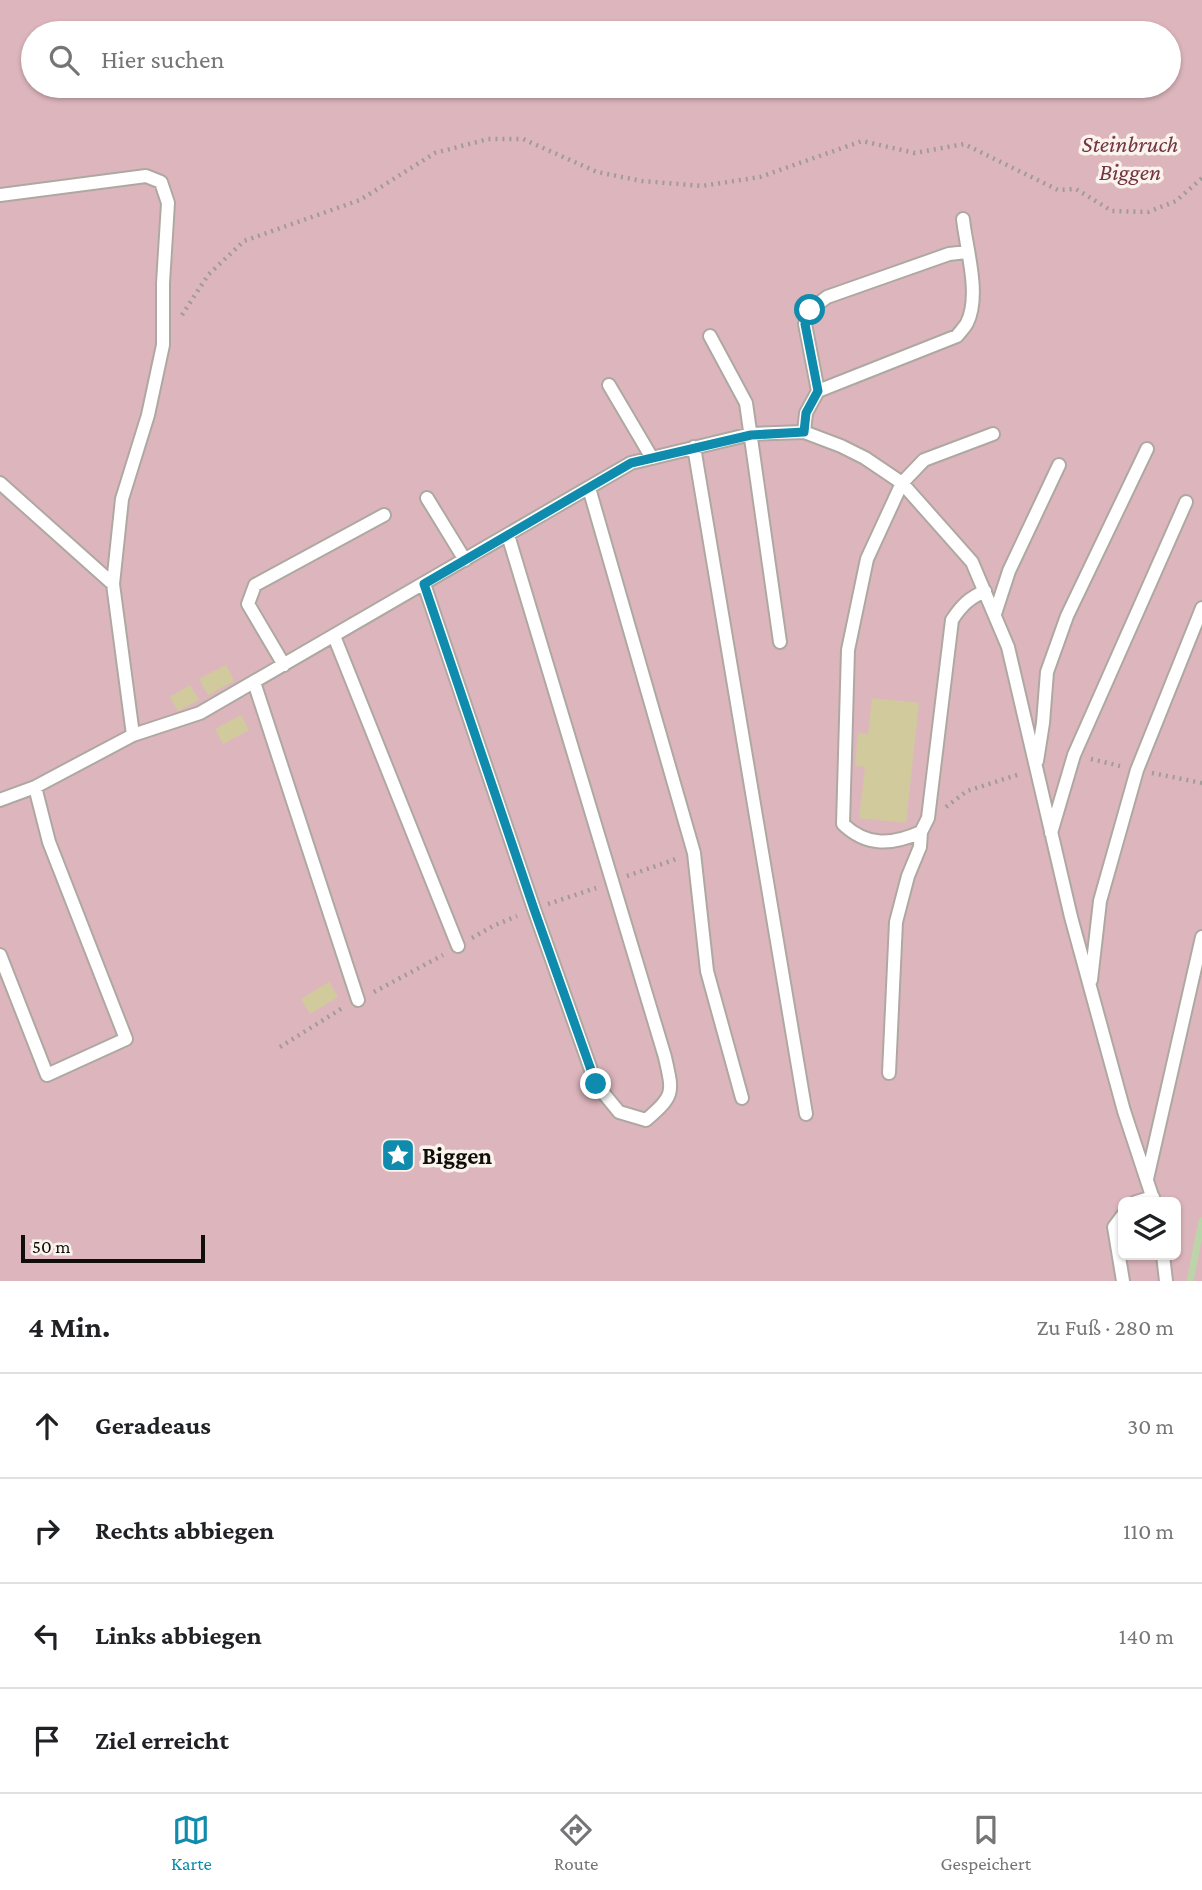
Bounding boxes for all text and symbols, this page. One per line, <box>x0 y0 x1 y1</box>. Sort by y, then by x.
search box <box>21 21 1181 98</box>
icon: search <box>45 41 83 79</box>
text: Hier suchen <box>101 45 224 74</box>
park label: Steinbruch Biggen <box>1082 130 1178 185</box>
route start <box>794 294 825 325</box>
route end <box>580 1068 611 1099</box>
place icon: Biggen <box>379 1136 417 1174</box>
place label: Biggen <box>422 1142 492 1169</box>
map controls <box>1118 1197 1181 1260</box>
button: layers <box>1118 1197 1181 1260</box>
scale bar <box>21 1232 205 1264</box>
text: 50 m <box>32 1236 71 1257</box>
text: 4 Min. <box>28 1310 110 1343</box>
text: Zu Fuß · 280 m <box>1036 1314 1174 1340</box>
icon: ahead <box>28 1407 66 1445</box>
text: Geradeaus <box>95 1411 211 1440</box>
text: 30 m <box>1127 1413 1174 1439</box>
icon: right <box>28 1512 66 1550</box>
text: Rechts abbiegen <box>95 1516 274 1545</box>
text: 110 m <box>1123 1518 1174 1544</box>
icon: left <box>28 1617 66 1655</box>
text: Links abbiegen <box>95 1621 262 1650</box>
text: 140 m <box>1119 1623 1174 1649</box>
icon: arrive <box>28 1722 66 1760</box>
text: Ziel erreicht <box>95 1726 229 1755</box>
tab: Karte <box>171 1811 212 1874</box>
tab: Route <box>554 1811 598 1874</box>
tab: Gespeichert <box>940 1811 1031 1874</box>

